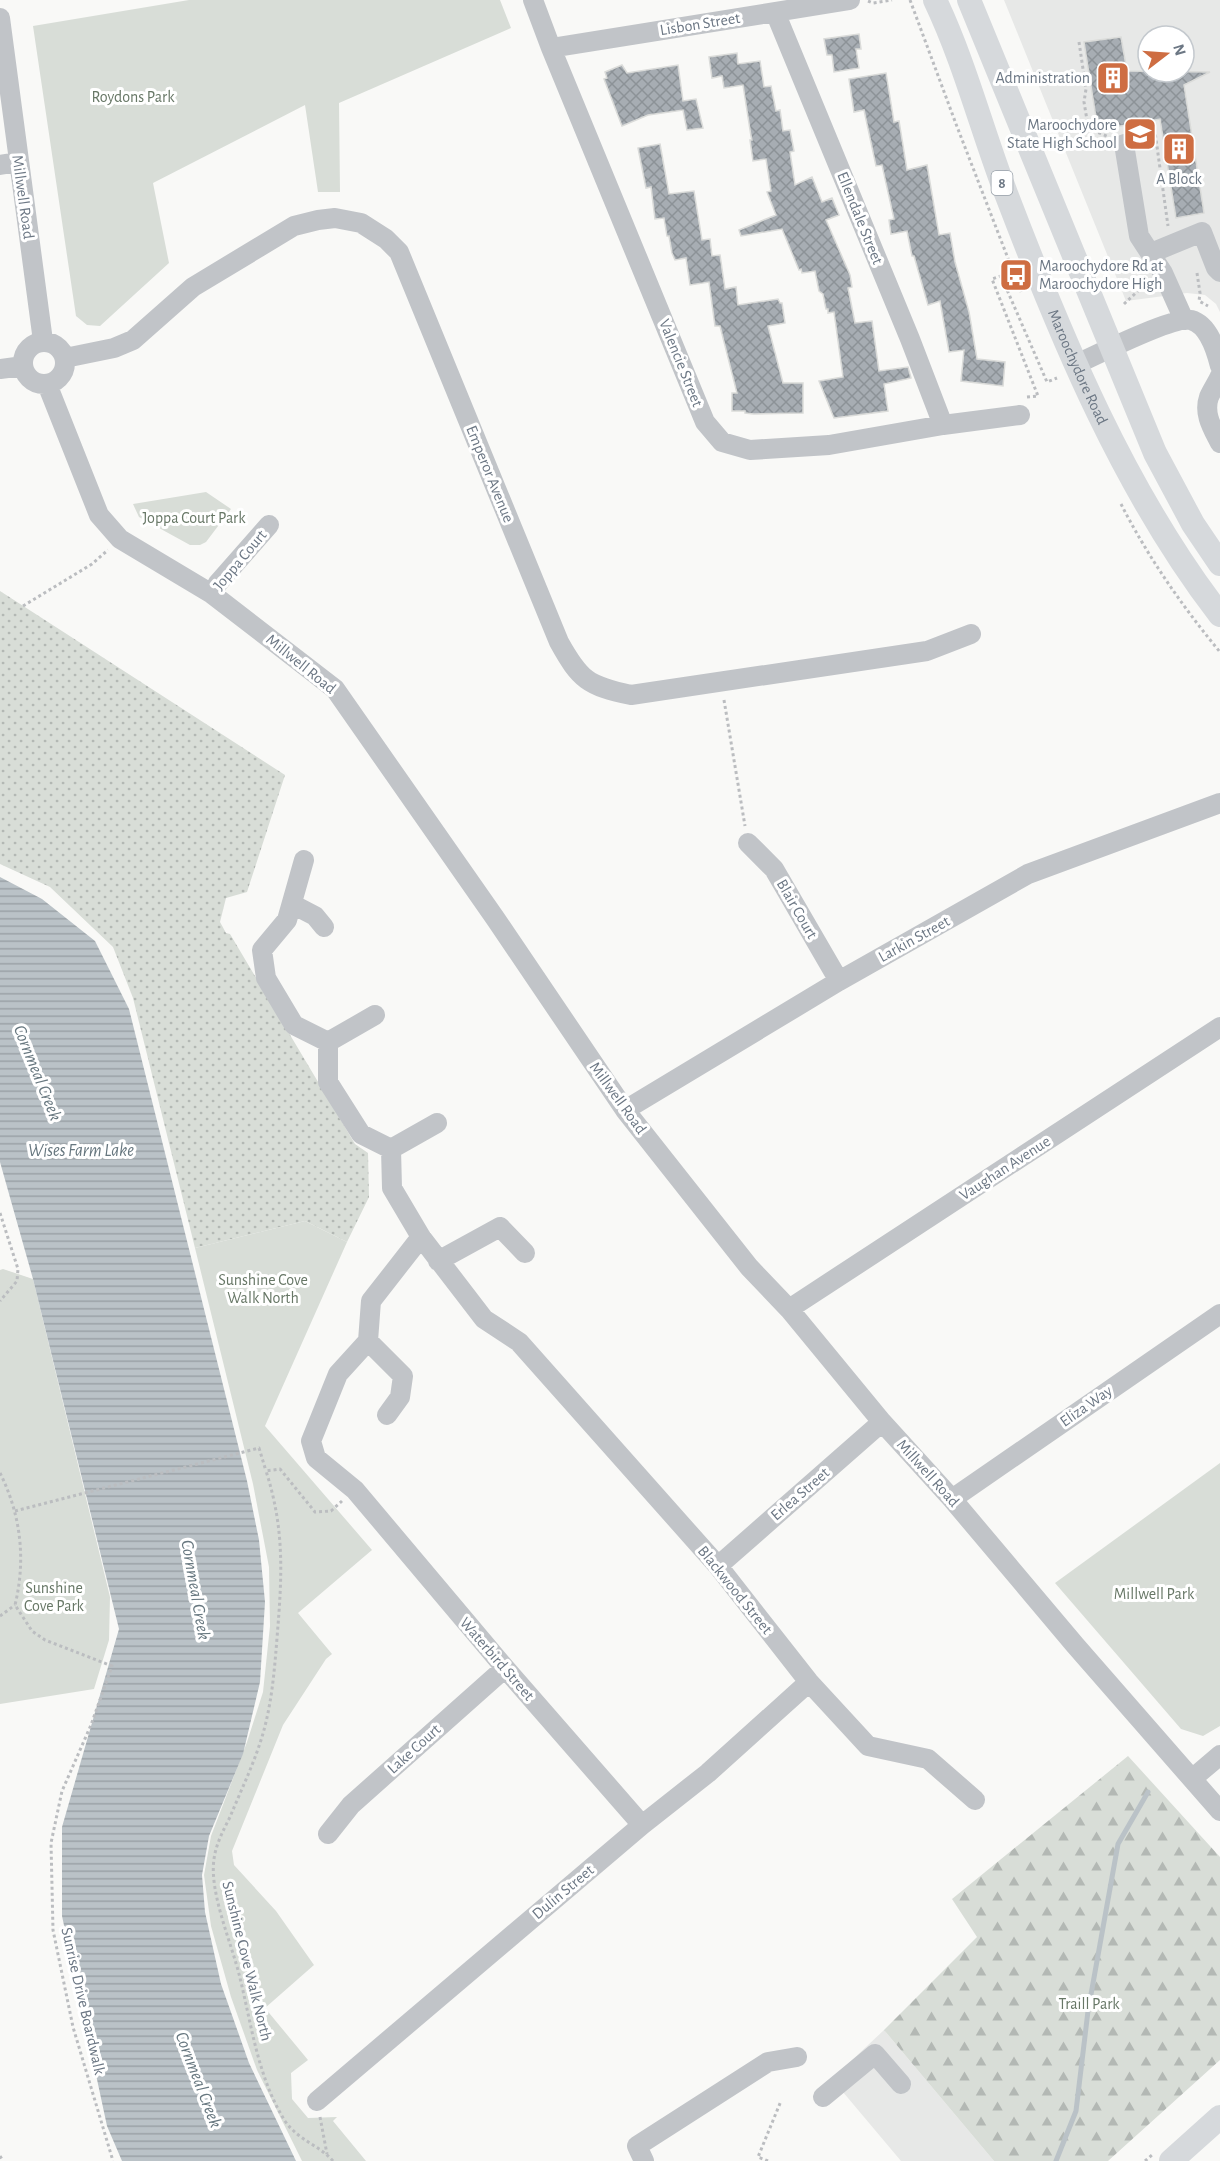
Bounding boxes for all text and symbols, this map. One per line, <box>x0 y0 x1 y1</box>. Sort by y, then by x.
street label: Lisbon Street <box>659 10 741 38</box>
north arrow <box>1136 24 1196 84</box>
text: N <box>1170 42 1189 58</box>
building icon: Administration <box>1095 60 1131 96</box>
place label: Administration <box>996 70 1090 86</box>
park label: Roydons Park <box>92 89 175 106</box>
school or university icon: Maroochydore State High School <box>1122 116 1158 152</box>
place label: Maroochydore State High School <box>1007 117 1117 151</box>
building icon: A Block <box>1161 131 1197 167</box>
street label: Millwell Road <box>9 154 37 240</box>
street label: Ellendale Street <box>834 169 886 267</box>
road number: 8 <box>992 171 1012 195</box>
place label: A Block <box>1156 171 1203 187</box>
bus stop icon: Maroochydore Rd at Maroochydore High <box>998 257 1034 293</box>
place label: Maroochydore Rd at Maroochydore High <box>1039 258 1163 293</box>
street label: Maroochydore Road <box>1045 307 1111 427</box>
street label: Valencie Street <box>656 317 706 409</box>
street label: Emperor Avenue <box>463 423 517 525</box>
park label: Joppa Court Park <box>142 510 246 526</box>
street label: Joppa Court <box>210 527 270 593</box>
street label: Millwell Road <box>263 631 339 697</box>
street label: Blair Court <box>774 877 820 941</box>
street label: Larkin Street <box>876 913 952 965</box>
water label: Cornmeal Creek <box>10 1023 64 1123</box>
street label: Millwell Road <box>587 1059 649 1137</box>
street label: Vaughan Avenue <box>957 1133 1053 1203</box>
water label: Wises Farm Lake <box>28 1142 134 1160</box>
park label: Sunshine Cove Walk North <box>218 1272 308 1306</box>
street label: Eliza Way <box>1057 1382 1116 1430</box>
street label: Millwell Road <box>894 1436 962 1510</box>
street label: Erlea Street <box>768 1464 832 1524</box>
water label: Cornmeal Creek <box>177 1539 213 1641</box>
street label: Blackwood Street <box>695 1543 775 1637</box>
park label: Sunshine Cove Park <box>24 1580 85 1614</box>
park label: Millwell Park <box>1114 1586 1195 1602</box>
street label: Waterbird Street <box>457 1614 537 1704</box>
street label: Lake Court <box>384 1721 444 1777</box>
street label: Dulin Street <box>529 1862 597 1922</box>
street label: Sunshine Cove Walk North <box>219 1880 275 2042</box>
street label: Sunrise Drive Boardwalk <box>58 1926 108 2077</box>
park label: Traill Park <box>1058 1996 1120 2012</box>
water label: Cornmeal Creek <box>171 2029 225 2131</box>

